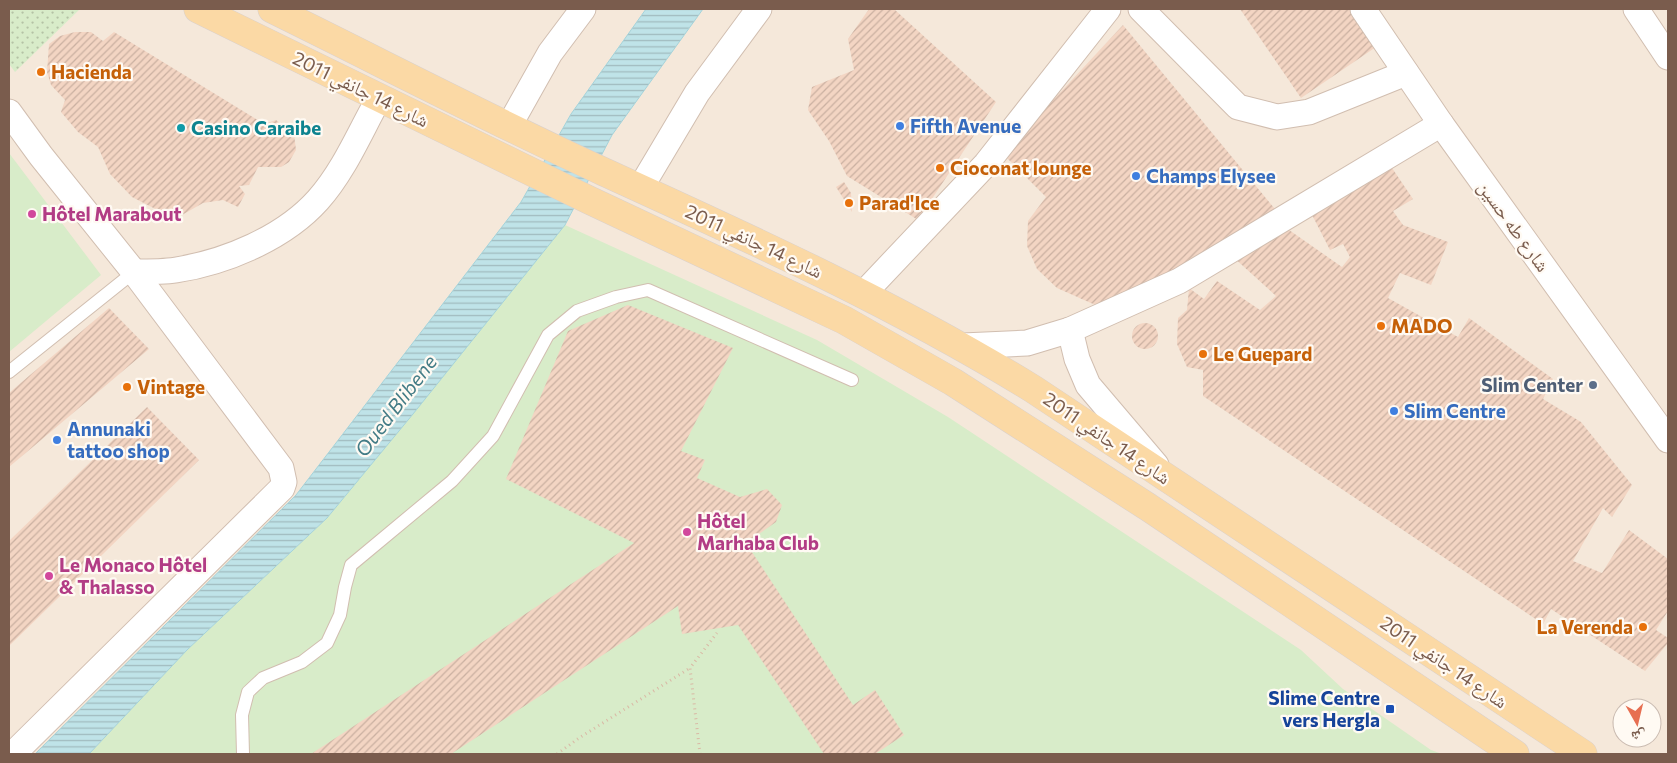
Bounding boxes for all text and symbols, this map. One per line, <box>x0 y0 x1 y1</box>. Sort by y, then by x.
street label: شارع 14 جانفي 2011 <box>287 46 433 136</box>
place label: Hacienda <box>51 60 132 83</box>
marker: Hacienda <box>35 66 47 78</box>
place label: Fifth Avenue <box>910 114 1021 137</box>
place label: Casino Caraibe <box>191 116 321 139</box>
marker: Fifth Avenue <box>894 120 906 132</box>
marker: Casino Caraibe <box>175 122 187 134</box>
place label: Cioconat lounge <box>950 156 1091 179</box>
marker: Cioconat lounge <box>934 162 946 174</box>
place label: Champs Elysee <box>1146 164 1276 187</box>
marker: Champs Elysee <box>1130 170 1142 182</box>
street label: شارع طه حسين <box>1473 176 1555 276</box>
place label: Parad'Ice <box>859 191 940 214</box>
marker: Parad'Ice <box>843 197 855 209</box>
street label: شارع 14 جانفي 2011 <box>680 199 826 287</box>
place label: Hôtel Marabout <box>42 202 182 225</box>
marker: Hôtel Marabout <box>26 208 38 220</box>
place label: MADO <box>1391 314 1452 337</box>
marker: MADO <box>1375 320 1387 332</box>
place label: Le Guepard <box>1213 342 1312 365</box>
marker: Le Guepard <box>1197 348 1209 360</box>
water label: Oued Blibene <box>349 350 441 461</box>
place label: Slim Center <box>1481 373 1583 396</box>
place label: Vintage <box>137 375 205 398</box>
marker: Slim Center <box>1587 379 1599 391</box>
marker: Vintage <box>121 381 133 393</box>
street label: شارع 14 جانفي 2011 <box>1037 387 1175 493</box>
place label: Slim Centre <box>1404 399 1506 422</box>
marker: Slim Centre <box>1388 405 1400 417</box>
place label: Annunaki tattoo shop <box>67 417 170 462</box>
marker: Annunaki tattoo shop <box>51 434 63 446</box>
place label: Hôtel Marhaba Club <box>697 509 819 554</box>
marker: Hôtel Marhaba Club <box>681 526 693 538</box>
place label: Le Monaco Hôtel & Thalasso <box>59 553 207 598</box>
marker: Le Monaco Hôtel & Thalasso <box>43 570 55 582</box>
street label: شارع 14 جانفي 2011 <box>1374 611 1512 717</box>
place label: La Verenda <box>1536 615 1633 638</box>
marker: La Verenda <box>1637 621 1649 633</box>
place label: Slime Centre vers Hergla <box>1268 686 1380 731</box>
north arrow <box>1612 698 1662 748</box>
marker: Slime Centre vers Hergla <box>1384 703 1396 715</box>
text: ش <box>1630 726 1647 746</box>

